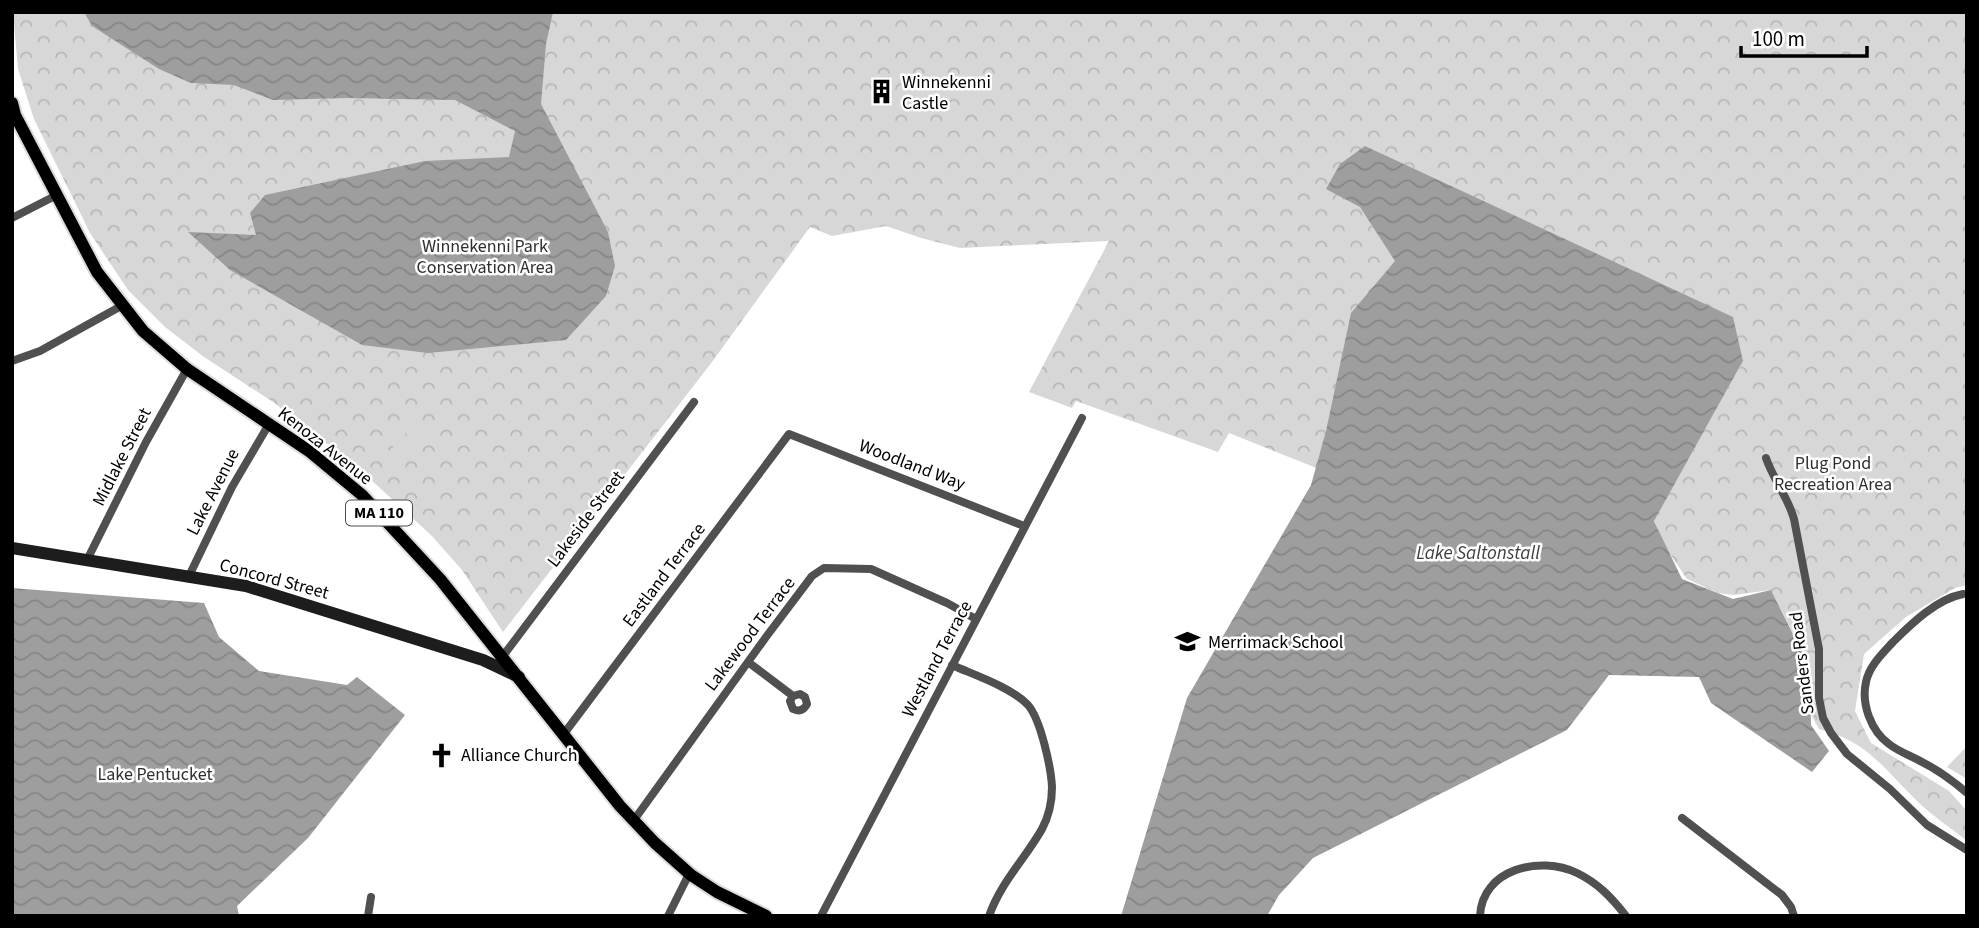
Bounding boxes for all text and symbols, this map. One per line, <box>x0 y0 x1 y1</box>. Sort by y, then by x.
scale bar <box>1741 14 1867 58</box>
text: 100 m <box>1752 24 1805 54</box>
place label: Winnekenni Castle <box>902 70 991 116</box>
building icon: Winnekenni Castle <box>868 78 896 106</box>
park label: Winnekenni Park Conservation Area <box>416 234 554 280</box>
street label: Kenoza Avenue <box>272 401 378 491</box>
street label: Midlake Street <box>86 403 158 511</box>
street label: Woodland Way <box>855 433 969 497</box>
street label: Lake Avenue <box>180 444 246 540</box>
park label: Plug Pond Recreation Area <box>1774 451 1892 497</box>
street label: Lakeside Street <box>541 466 631 572</box>
road number: MA 110 <box>346 500 412 526</box>
street label: Eastland Terrace <box>617 518 711 632</box>
water label: Lake Saltonstall <box>1416 540 1540 567</box>
street label: Concord Street <box>217 552 331 606</box>
street label: Lakewood Terrace <box>699 572 801 696</box>
street label: Westland Terrace <box>896 596 978 722</box>
street label: Sanders Road <box>1783 610 1821 716</box>
school or university icon: Merrimack School <box>1174 628 1202 656</box>
place label: Merrimack School <box>1208 630 1343 655</box>
church icon: Alliance Church <box>427 741 455 769</box>
place label: Alliance Church <box>461 743 578 768</box>
park label: Lake Pentucket <box>98 762 212 787</box>

